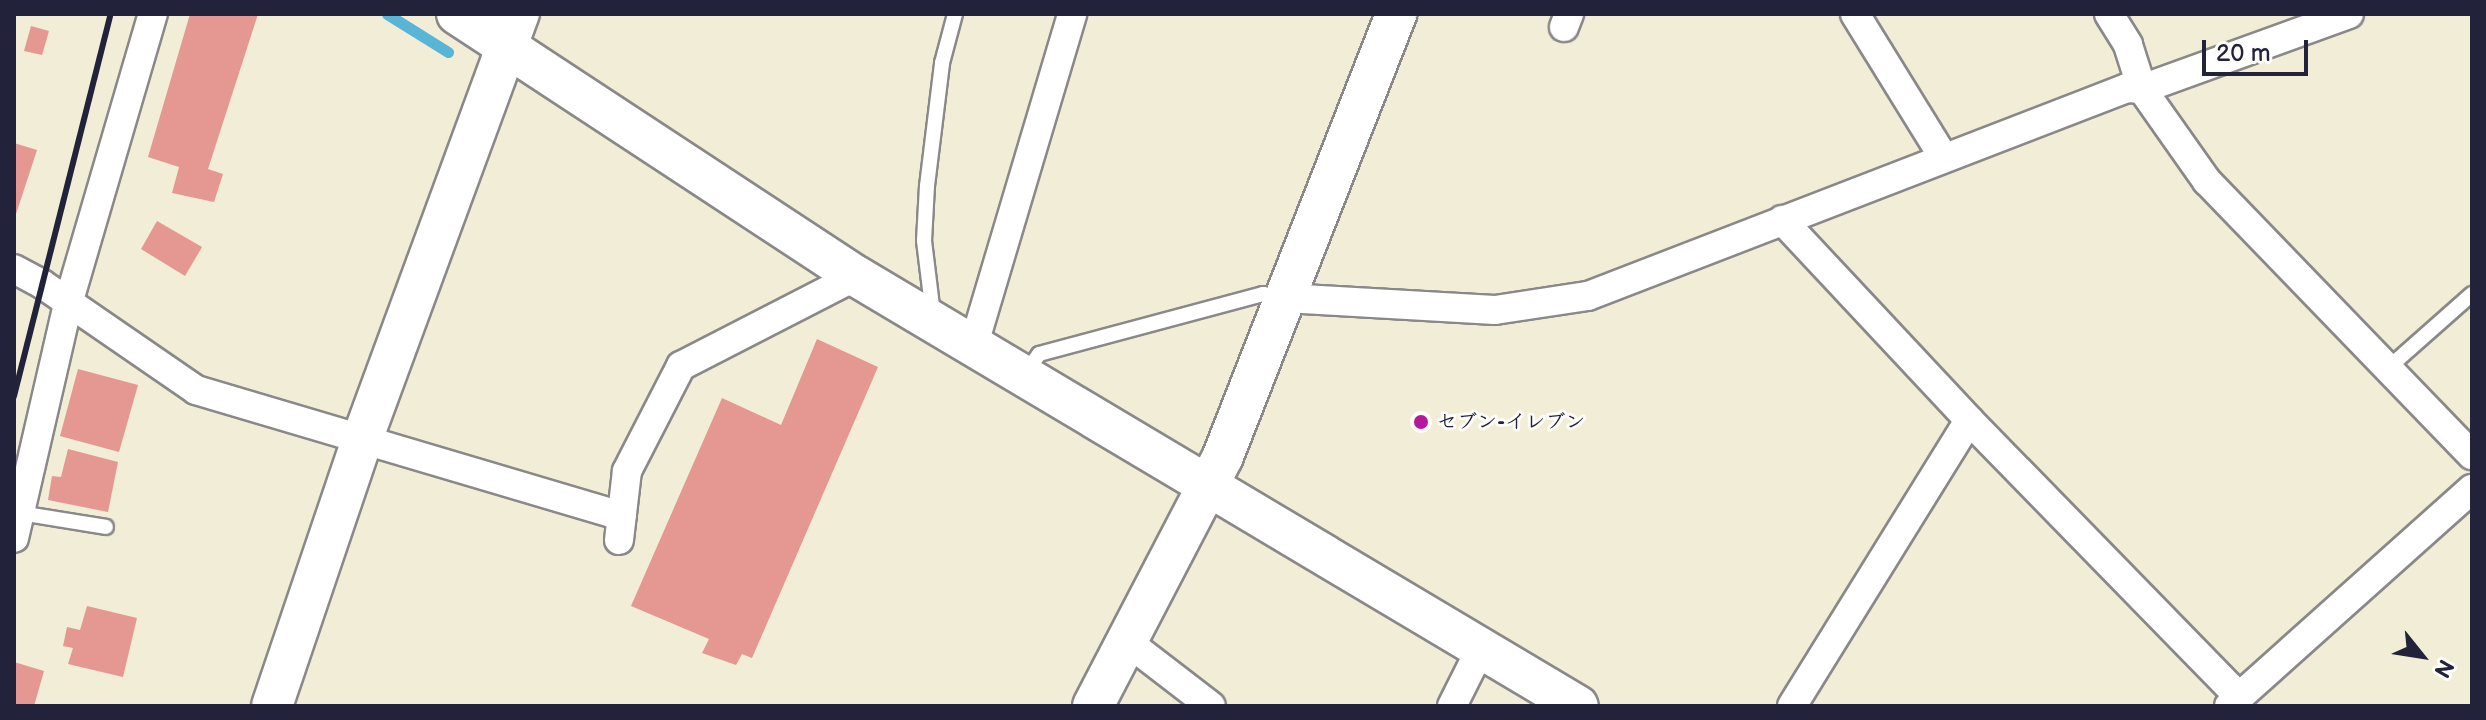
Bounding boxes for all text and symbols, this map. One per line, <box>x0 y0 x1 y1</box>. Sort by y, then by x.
scale bar <box>2206 24 2312 74</box>
text: 20 m <box>2216 39 2271 68</box>
place label: セブン-イレブン <box>1437 410 1585 434</box>
marker: セブン-イレブン <box>1412 413 1430 431</box>
north arrow <box>2382 616 2462 696</box>
text: N <box>2427 654 2459 682</box>

